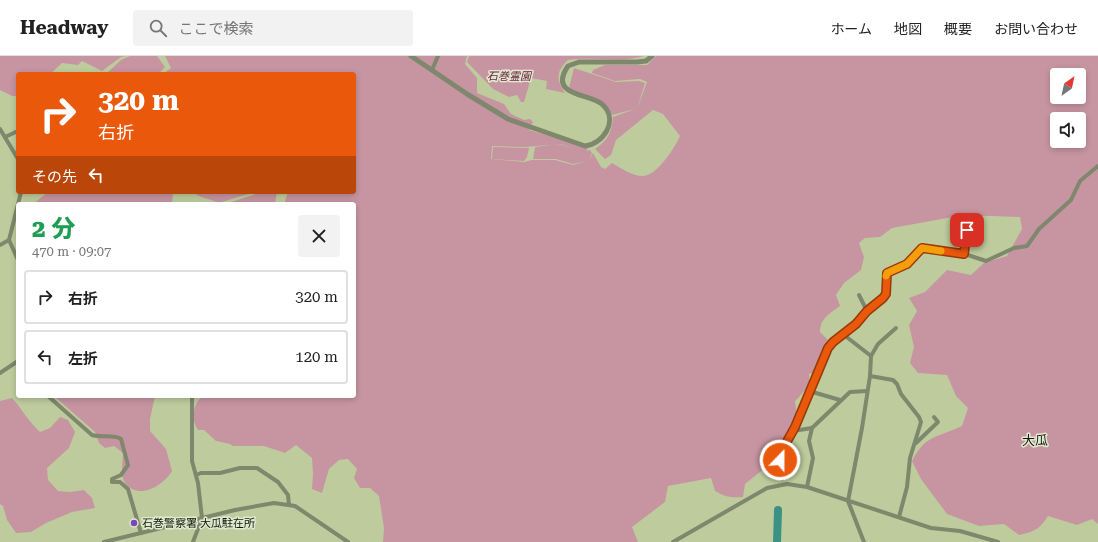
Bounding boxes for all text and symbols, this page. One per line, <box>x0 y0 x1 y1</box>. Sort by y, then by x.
search box <box>133 10 413 46</box>
text: Headway <box>20 16 109 39</box>
icon: search <box>147 17 169 39</box>
text: ここで検索 <box>179 20 254 38</box>
text: ホーム <box>830 21 872 37</box>
text: 地図 <box>894 21 922 37</box>
text: 概要 <box>944 21 972 37</box>
text: お問い合わせ <box>994 21 1078 37</box>
north arrow <box>1050 68 1086 104</box>
map controls <box>1050 68 1086 148</box>
park label: 石巻霊園 <box>487 70 533 83</box>
text: 320 m <box>98 84 179 117</box>
icon: right <box>32 88 84 140</box>
button: sound <box>1050 112 1086 148</box>
text: 右折 <box>98 122 134 143</box>
icon: left <box>85 164 107 186</box>
text: その先 <box>32 168 77 186</box>
pin <box>950 213 984 247</box>
text: 2 分 <box>32 215 76 243</box>
button: close <box>298 215 340 257</box>
icon: arrive <box>956 219 978 241</box>
text: 470 m · 09:07 <box>32 244 111 259</box>
icon: right <box>34 286 56 308</box>
text: 320 m <box>295 288 338 306</box>
text: 右折 <box>68 290 98 308</box>
icon: left <box>34 346 56 368</box>
text: 120 m <box>295 348 338 366</box>
text: 左折 <box>68 350 98 368</box>
district label: 大瓜 <box>1022 433 1048 448</box>
position arrow <box>759 439 801 481</box>
place label: 石巻警察署 大瓜駐在所 <box>142 517 256 530</box>
marker: 石巻警察署 大瓜駐在所 <box>129 518 139 528</box>

